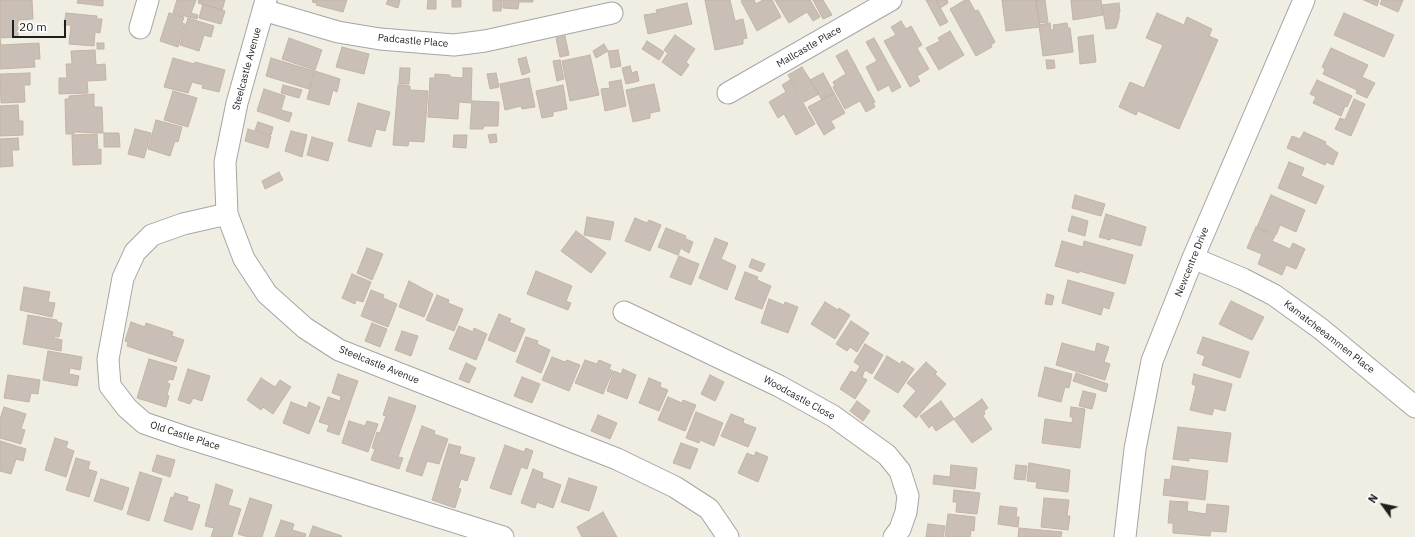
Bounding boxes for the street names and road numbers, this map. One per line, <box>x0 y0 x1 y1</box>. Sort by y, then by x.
street label: Mallcastle Place <box>775 24 843 70</box>
street label: Steelcastle Avenue <box>230 26 264 112</box>
street label: Padcastle Place <box>377 32 449 50</box>
street label: Newcentre Drive <box>1172 225 1212 299</box>
street label: Kamatcheeammen Place <box>1281 298 1377 376</box>
street label: Steelcastle Avenue <box>337 343 421 387</box>
street label: Woodcastle Close <box>761 373 837 423</box>
street label: Old Castle Place <box>148 419 222 453</box>

